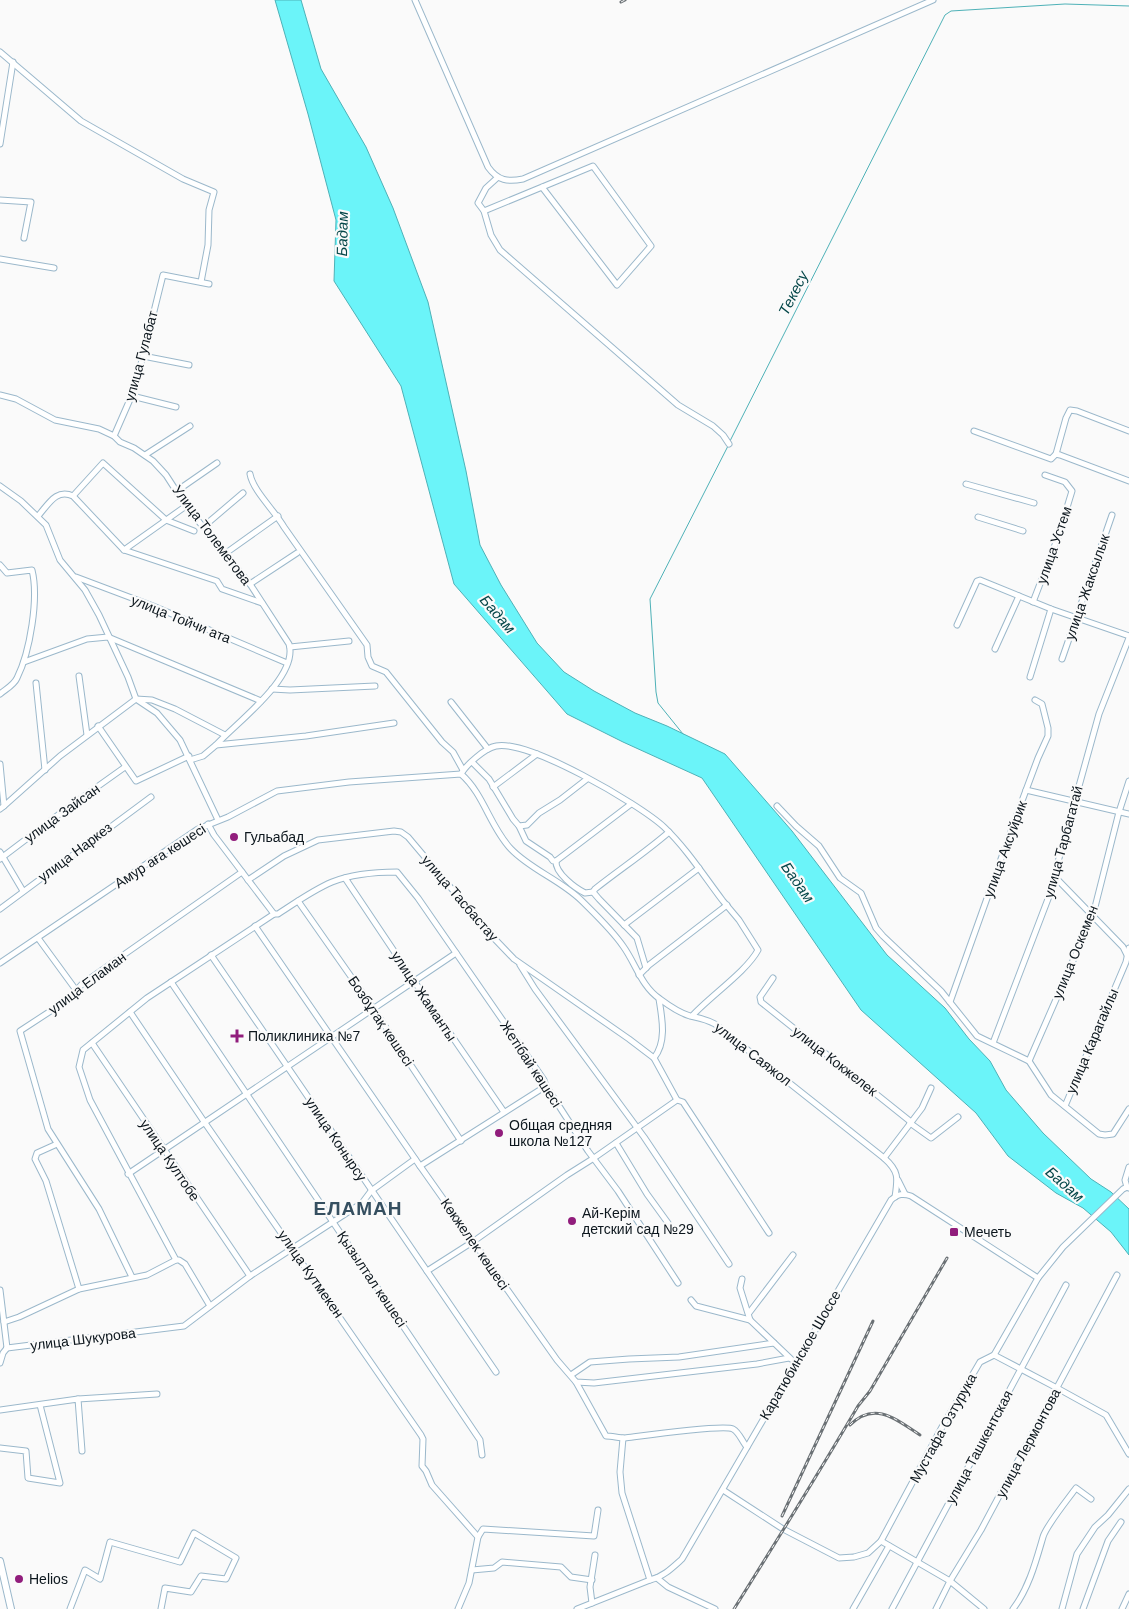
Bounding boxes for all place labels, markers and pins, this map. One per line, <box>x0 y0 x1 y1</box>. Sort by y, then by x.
place label: Гульабад <box>244 829 304 845</box>
marker: Гульабад <box>228 831 240 843</box>
place label: Поликлиника №7 <box>248 1028 360 1044</box>
marker: Поликлиника №7 <box>230 1029 244 1043</box>
place label: Общая средняя школа №127 <box>509 1117 612 1149</box>
marker: Общая средняя школа №127 <box>493 1127 505 1139</box>
place label: Ай-Керім детский сад №29 <box>582 1205 694 1237</box>
marker: Ай-Керім детский сад №29 <box>566 1215 578 1227</box>
place label: Мечеть <box>964 1224 1011 1240</box>
marker: Мечеть <box>948 1226 960 1238</box>
place label: Helios <box>29 1571 68 1587</box>
marker: Helios <box>13 1573 25 1585</box>

